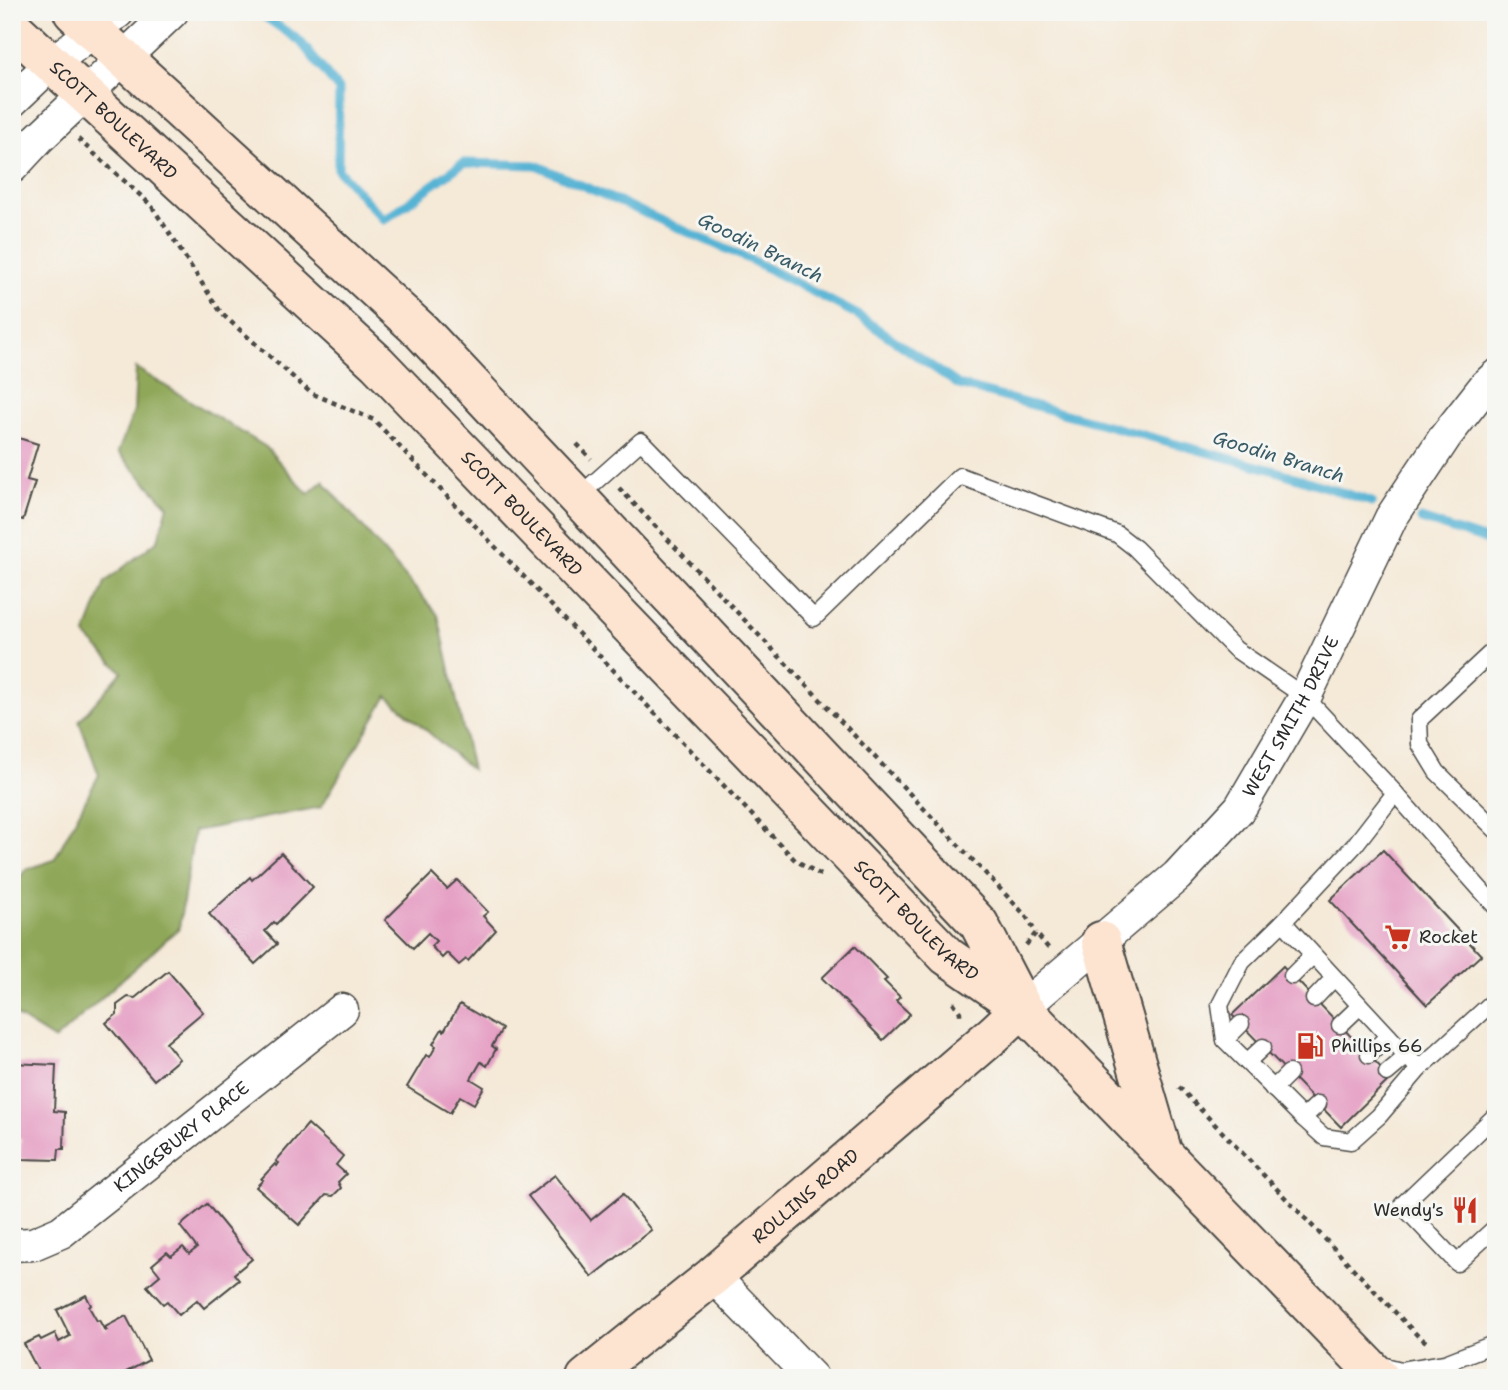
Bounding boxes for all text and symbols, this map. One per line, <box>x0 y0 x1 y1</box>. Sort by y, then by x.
street label: SCOTT BOULEVARD <box>45 56 183 185</box>
water label: Goodin Branch <box>694 206 828 289</box>
water label: Goodin Branch <box>1210 425 1348 488</box>
street label: SCOTT BOULEVARD <box>456 446 588 582</box>
street label: WEST SMITH DRIVE <box>1237 632 1344 801</box>
street label: SCOTT BOULEVARD <box>849 854 984 986</box>
supermarket icon: Rocket <box>1383 922 1413 952</box>
place label: Rocket <box>1419 925 1478 949</box>
fuel station icon: Phillips 66 <box>1295 1031 1325 1061</box>
place label: Phillips 66 <box>1331 1034 1423 1058</box>
street label: KINGSBURY PLACE <box>109 1076 254 1198</box>
street label: ROLLINS ROAD <box>747 1143 864 1249</box>
restaurant icon: Wendy's <box>1450 1195 1480 1225</box>
place label: Wendy's <box>1373 1198 1444 1222</box>

